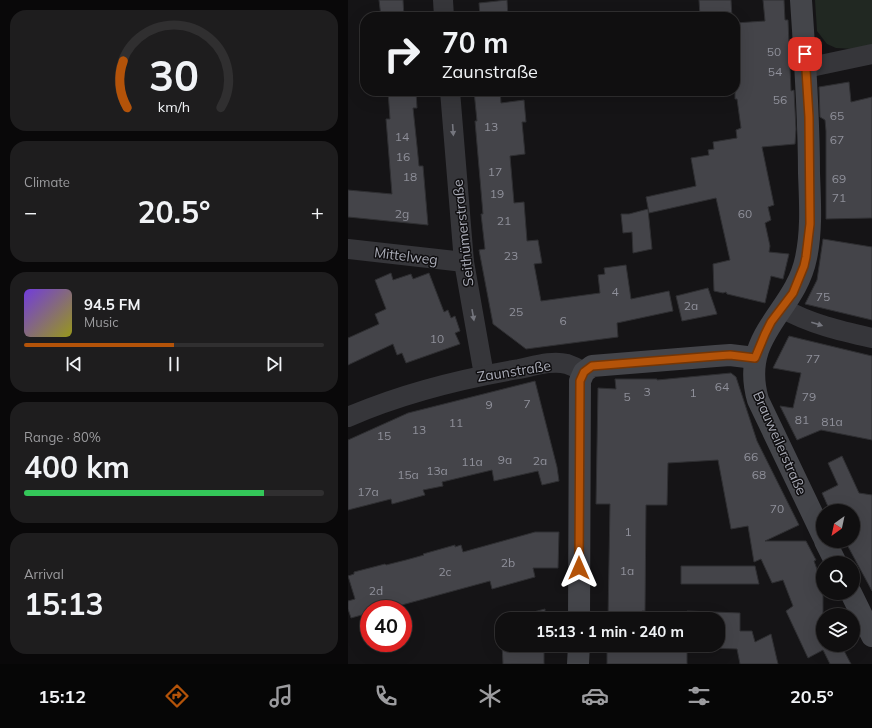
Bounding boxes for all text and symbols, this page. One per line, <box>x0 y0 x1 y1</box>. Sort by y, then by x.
text: 70 m <box>442 25 508 60</box>
icon: right <box>376 28 428 80</box>
pin <box>788 37 822 71</box>
icon: arrive <box>794 43 816 65</box>
house number: 50 <box>767 44 781 59</box>
text: 30 <box>149 49 199 101</box>
text: Zaunstraße <box>442 60 538 83</box>
house number: 54 <box>768 64 782 79</box>
house number: 56 <box>773 92 787 107</box>
text: km/h <box>158 98 190 116</box>
house number: 65 <box>830 108 844 123</box>
house number: 13 <box>484 119 498 134</box>
one-way arrow <box>450 124 457 136</box>
house number: 14 <box>395 129 409 144</box>
house number: 67 <box>830 132 844 147</box>
house number: 16 <box>396 149 410 164</box>
house number: 17 <box>488 164 502 179</box>
house number: 18 <box>403 169 417 184</box>
house number: 69 <box>832 171 846 186</box>
text: Climate <box>24 174 70 190</box>
street label: Seithümerstraße <box>448 179 478 287</box>
house number: 19 <box>490 186 504 201</box>
house number: 71 <box>832 190 846 205</box>
text: 20.5° <box>138 193 210 231</box>
text: − <box>24 198 37 226</box>
text: + <box>311 198 324 226</box>
house number: 2g <box>395 206 409 221</box>
house number: 60 <box>738 206 752 221</box>
house number: 21 <box>497 213 511 228</box>
street label: Mittelweg <box>373 243 439 269</box>
house number: 23 <box>504 248 518 263</box>
house number: 4 <box>611 284 619 299</box>
house number: 75 <box>816 289 830 304</box>
text: 94.5 FM <box>84 295 140 314</box>
house number: 2a <box>684 298 698 313</box>
house number: 25 <box>509 304 523 319</box>
one-way arrow <box>470 308 476 321</box>
house number: 6 <box>559 313 567 328</box>
text: Music <box>84 314 119 330</box>
one-way arrow <box>812 321 824 327</box>
house number: 10 <box>430 331 444 346</box>
house number: 77 <box>806 351 820 366</box>
icon: previous <box>63 353 85 375</box>
icon: pause <box>163 353 185 375</box>
icon: next <box>263 353 285 375</box>
street label: Zaunstraße <box>476 356 552 386</box>
house number: 64 <box>715 379 729 394</box>
house number: 3 <box>643 384 651 399</box>
house number: 1 <box>689 385 697 400</box>
street label: Brauweilerstraße <box>749 388 811 498</box>
house number: 5 <box>623 389 631 404</box>
house number: 79 <box>802 389 816 404</box>
house number: 7 <box>523 396 531 411</box>
house number: 9 <box>485 397 493 412</box>
house number: 81 <box>795 412 809 427</box>
house number: 81a <box>821 414 843 429</box>
house number: 11 <box>449 415 463 430</box>
house number: 13 <box>412 422 426 437</box>
house number: 15 <box>377 428 391 443</box>
text: Range · 80% <box>24 429 101 445</box>
text: 400 km <box>24 448 130 486</box>
house number: 66 <box>744 449 758 464</box>
house number: 9a <box>498 452 512 467</box>
house number: 2a <box>533 453 547 468</box>
house number: 11a <box>461 454 483 469</box>
house number: 13a <box>426 463 448 478</box>
house number: 15a <box>397 467 419 482</box>
house number: 68 <box>752 467 766 482</box>
house number: 17a <box>357 484 379 499</box>
house number: 70 <box>770 501 784 516</box>
north arrow <box>816 504 860 548</box>
map controls <box>816 504 860 652</box>
house number: 1 <box>624 524 632 539</box>
position arrow <box>558 547 600 589</box>
house number: 2b <box>501 555 515 570</box>
button: search <box>816 556 860 600</box>
house number: 1a <box>620 563 634 578</box>
house number: 2c <box>438 564 452 579</box>
text: Arrival <box>24 566 64 582</box>
house number: 2d <box>369 583 383 598</box>
text: 15:13 <box>24 585 103 623</box>
speed limit sign: 40 <box>360 600 412 652</box>
button: layers <box>816 608 860 652</box>
text: 15:13 · 1 min · 240 m <box>536 622 684 641</box>
icon: directions <box>163 682 191 710</box>
icon: music <box>267 682 295 710</box>
icon: phone <box>372 682 400 710</box>
icon: climate <box>476 682 504 710</box>
icon: car <box>581 682 609 710</box>
icon: filters <box>685 682 713 710</box>
text: 15:12 <box>38 685 86 708</box>
text: 20.5° <box>790 685 834 708</box>

